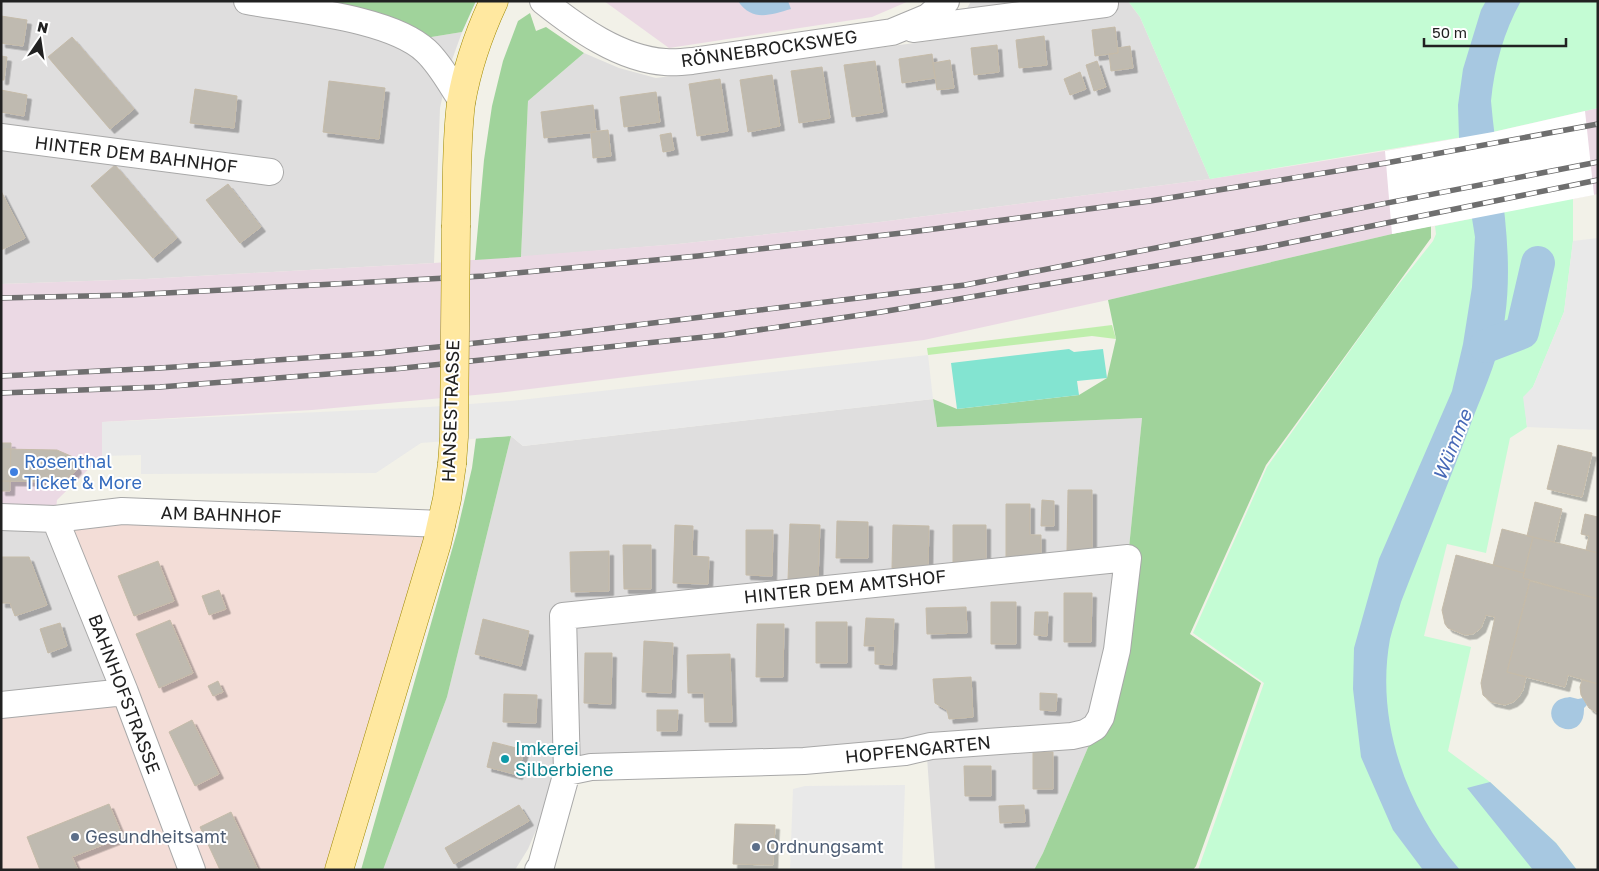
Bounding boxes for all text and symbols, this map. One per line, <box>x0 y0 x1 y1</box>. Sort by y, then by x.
north arrow <box>15 15 65 65</box>
scale bar <box>1424 15 1566 47</box>
text: N <box>36 17 50 36</box>
text: 50 m <box>1432 23 1467 41</box>
street label: RÖNNEBROCKSWEG <box>679 25 859 71</box>
street label: HINTER DEM BAHNHOF <box>33 131 239 177</box>
street label: HANSESTRASSE <box>437 339 463 483</box>
water label: Wümme <box>1427 404 1477 483</box>
place label: Rosenthal Ticket & More <box>24 450 142 493</box>
marker: Rosenthal Ticket & More <box>8 466 20 478</box>
street label: AM BAHNHOF <box>160 501 282 527</box>
street label: HINTER DEM AMTSHOF <box>743 564 947 608</box>
street label: BAHNHOFSTRASSE <box>84 611 166 777</box>
street label: HOPFENGARTEN <box>844 730 992 768</box>
place label: Imkerei Silberbiene <box>515 737 613 780</box>
marker: Imkerei Silberbiene <box>499 753 511 765</box>
place label: Gesundheitsamt <box>85 825 227 847</box>
marker: Gesundheitsamt <box>69 831 81 843</box>
place label: Ordnungsamt <box>766 835 884 857</box>
marker: Ordnungsamt <box>750 841 762 853</box>

